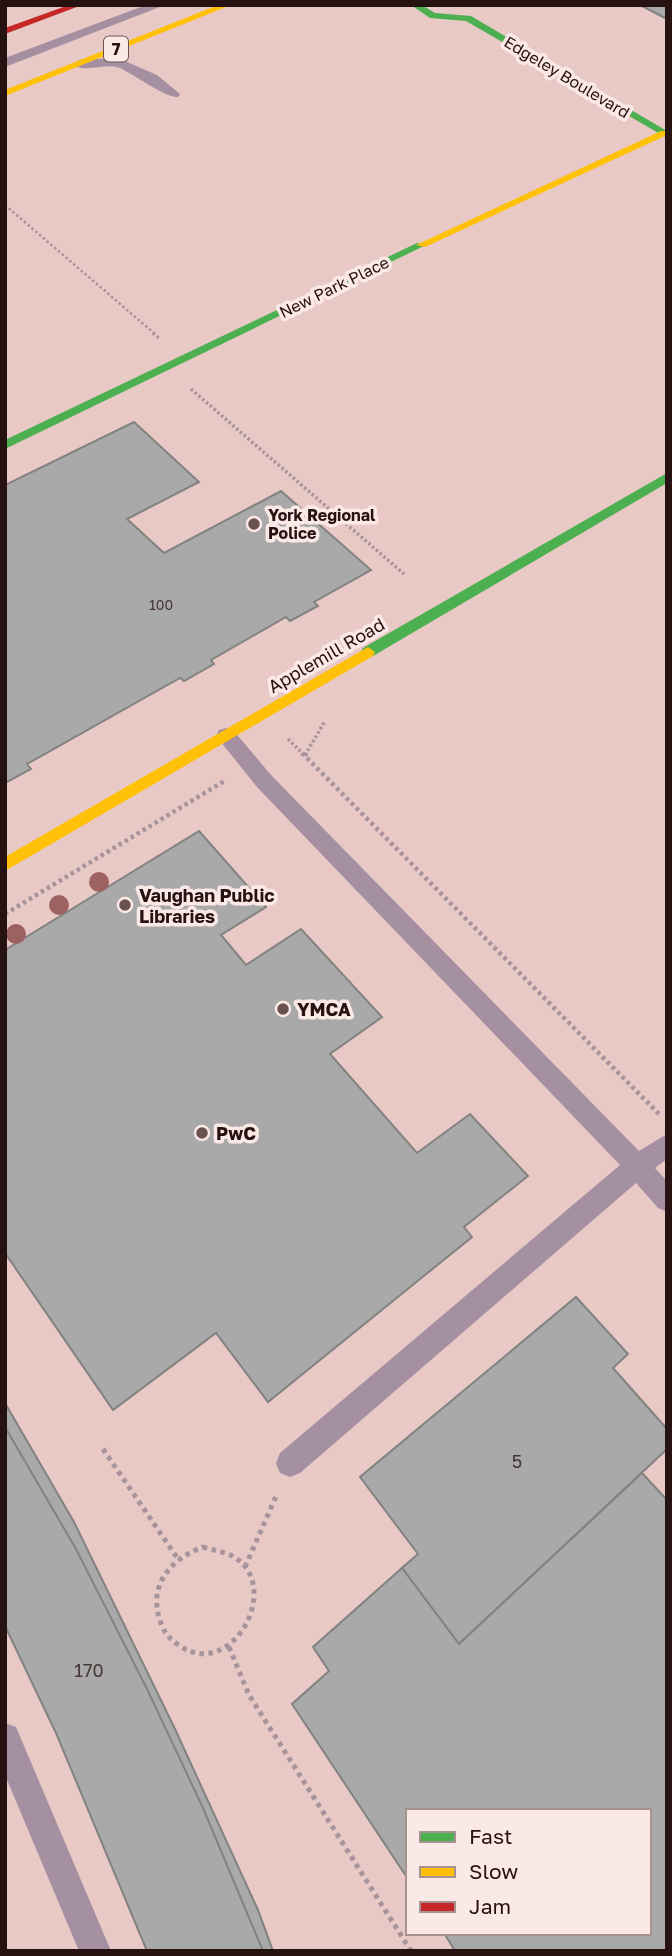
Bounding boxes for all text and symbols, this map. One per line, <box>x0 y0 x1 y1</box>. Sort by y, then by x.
street label: Edgeley Boulevard <box>501 32 633 122</box>
road number: 7 <box>104 36 128 61</box>
street label: New Park Place <box>276 252 392 322</box>
place label: York Regional Police <box>268 505 376 543</box>
marker: York Regional Police <box>246 516 262 532</box>
house number: 100 <box>149 596 173 613</box>
street label: Applemill Road <box>264 613 388 697</box>
place label: Vaughan Public Libraries <box>139 884 275 927</box>
marker: Vaughan Public Libraries <box>117 897 133 913</box>
place label: YMCA <box>297 998 351 1020</box>
marker: YMCA <box>275 1001 291 1017</box>
place label: PwC <box>216 1122 256 1144</box>
marker: PwC <box>194 1125 210 1141</box>
house number: 5 <box>512 1450 522 1472</box>
house number: 170 <box>74 1659 104 1681</box>
legend <box>406 1809 651 1935</box>
text: Fast <box>469 1823 512 1849</box>
text: Slow <box>469 1858 518 1884</box>
text: Jam <box>469 1893 511 1919</box>

